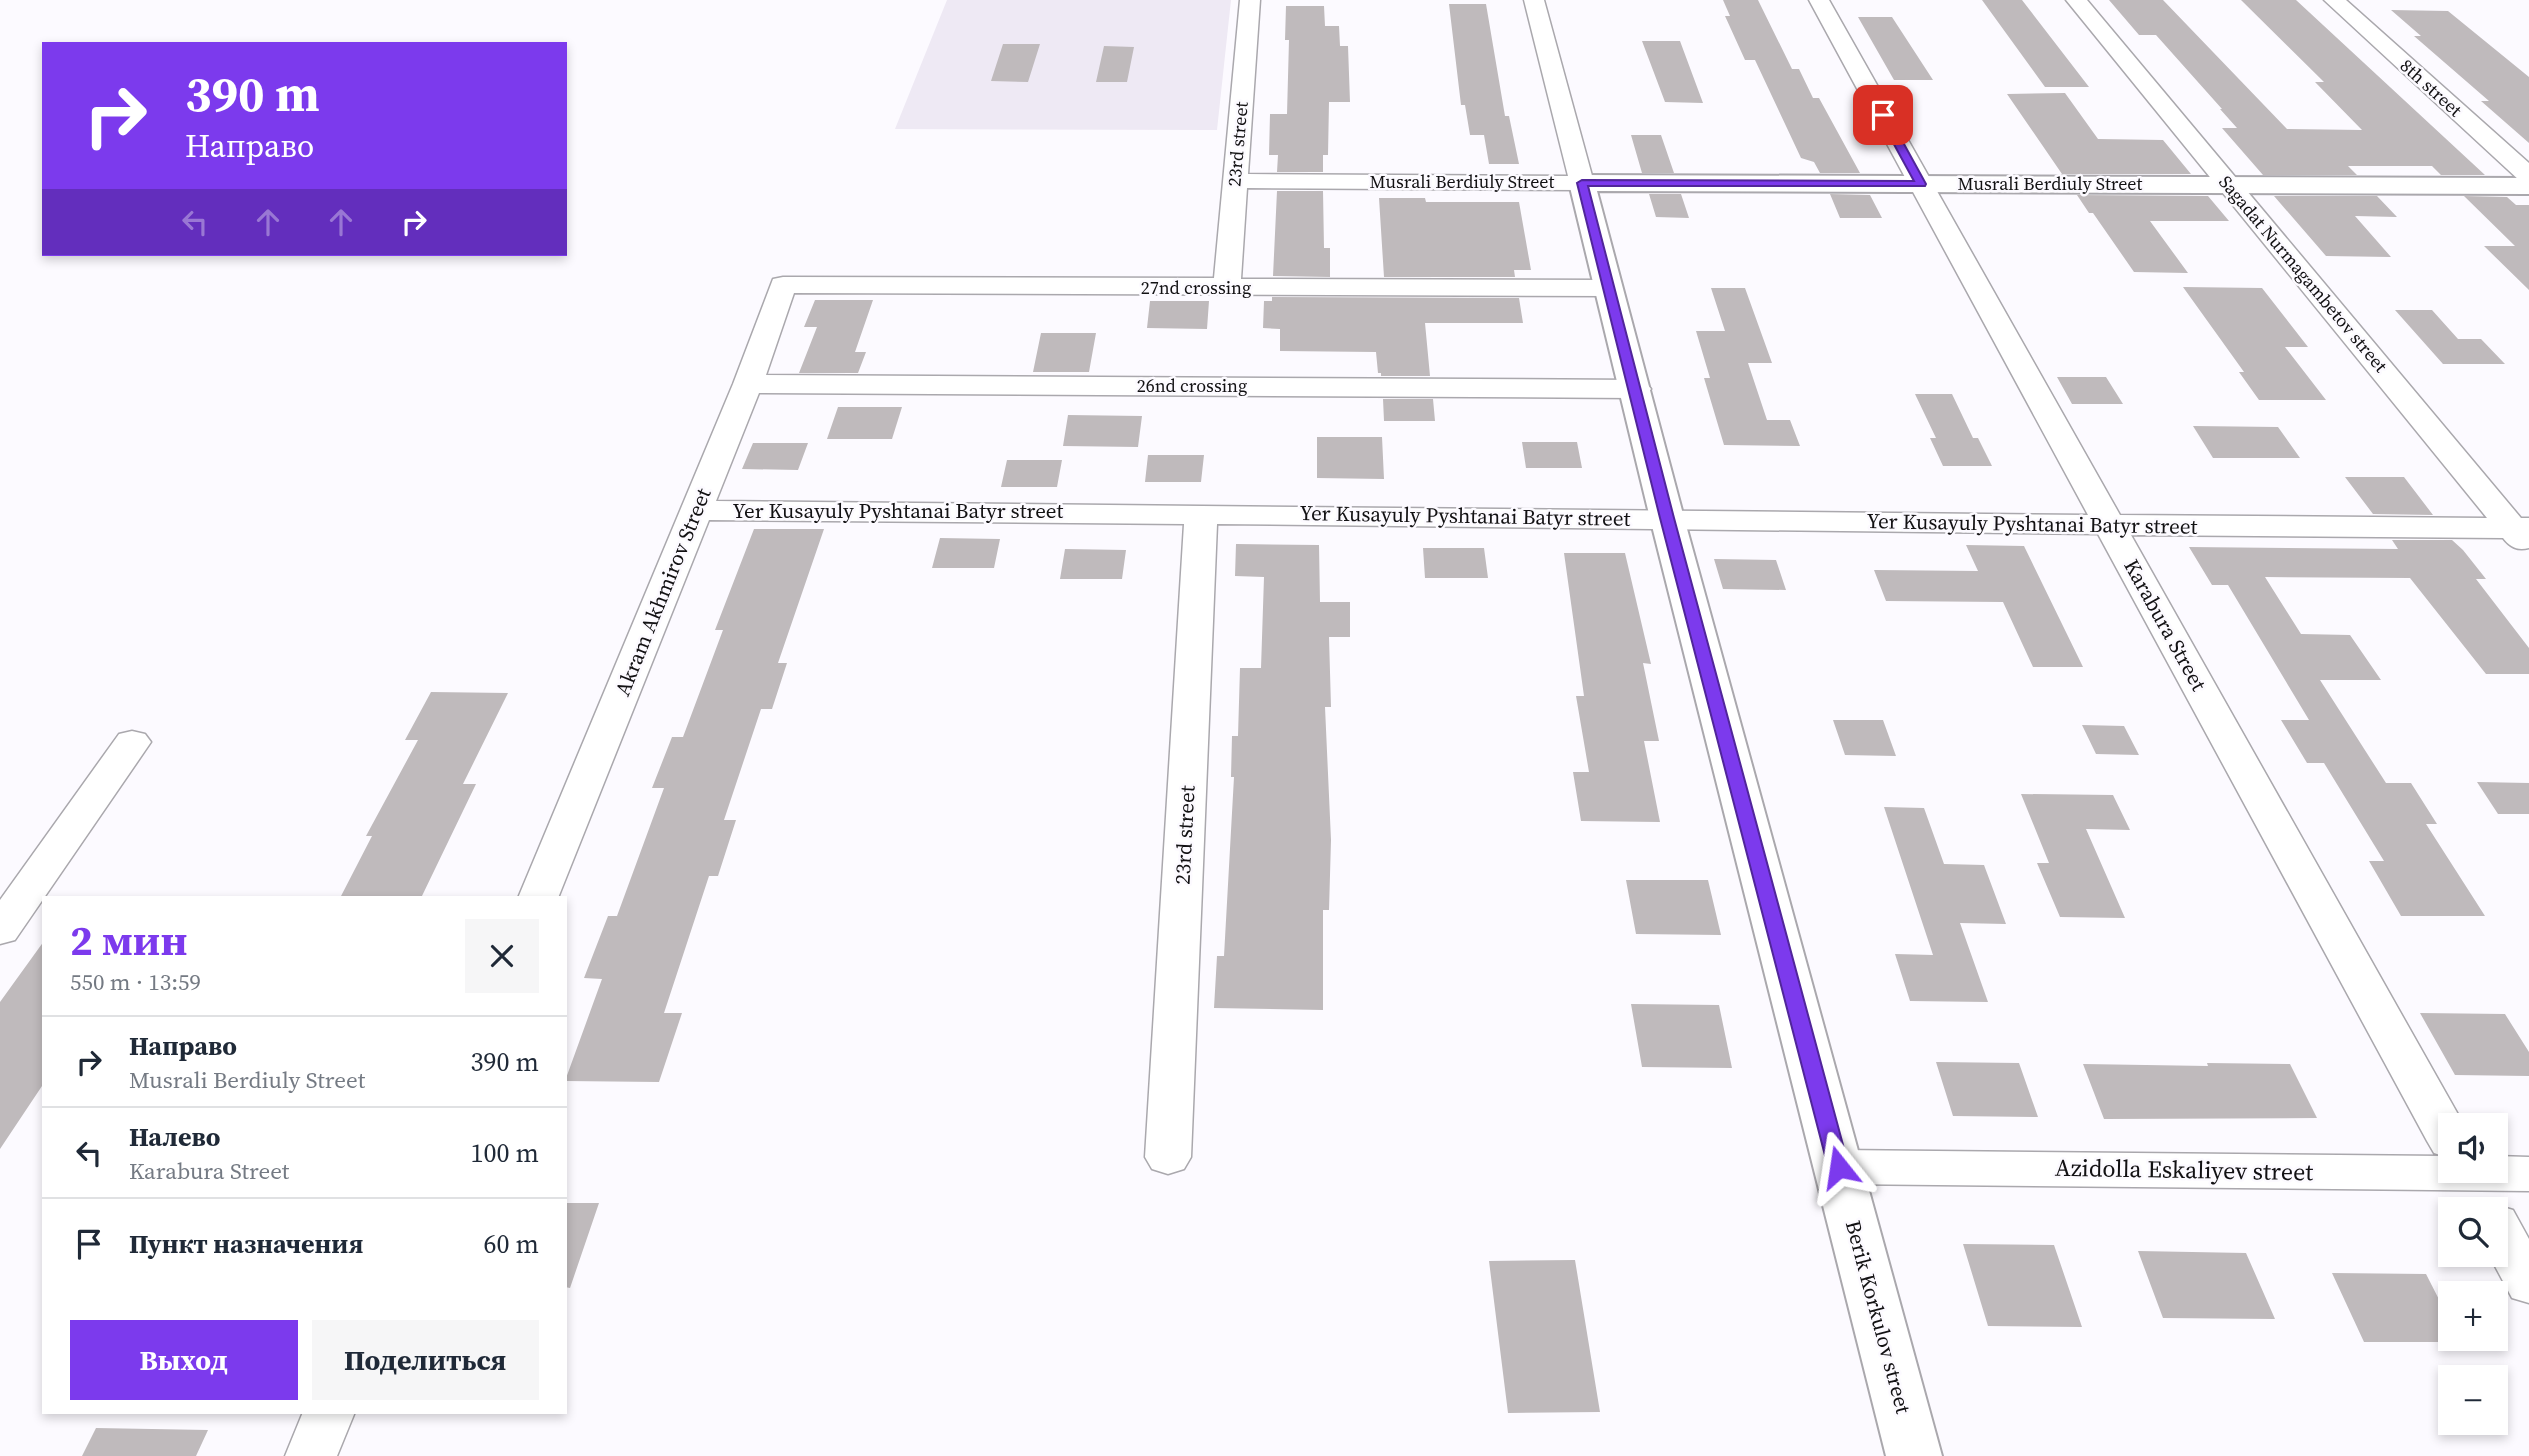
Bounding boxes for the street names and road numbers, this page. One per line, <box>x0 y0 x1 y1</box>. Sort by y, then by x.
street label: 8th street <box>2395 53 2468 122</box>
street label: 23rd street <box>1221 100 1254 187</box>
street label: Musrali Berdiuly Street <box>1370 169 1555 194</box>
street label: Sagadat Nurmagambetov street <box>2214 170 2393 378</box>
street label: Musrali Berdiuly Street <box>1958 171 2143 196</box>
street label: 27nd crossing <box>1141 275 1251 300</box>
street label: 26nd crossing <box>1137 373 1247 398</box>
street label: Akram Akhmirov Street <box>608 483 718 700</box>
street label: Yer Kusayuly Pyshtanai Batyr street <box>733 496 1064 525</box>
street label: Yer Kusayuly Pyshtanai Batyr street <box>1299 498 1631 533</box>
street label: Yer Kusayuly Pyshtanai Batyr street <box>1866 506 2198 541</box>
street label: Karabura Street <box>2117 554 2214 696</box>
street label: 23rd street <box>1167 784 1202 885</box>
street label: Azidolla Eskaliyev street <box>2055 1151 2314 1188</box>
street label: Berik Korkulov street <box>1839 1217 1918 1417</box>

